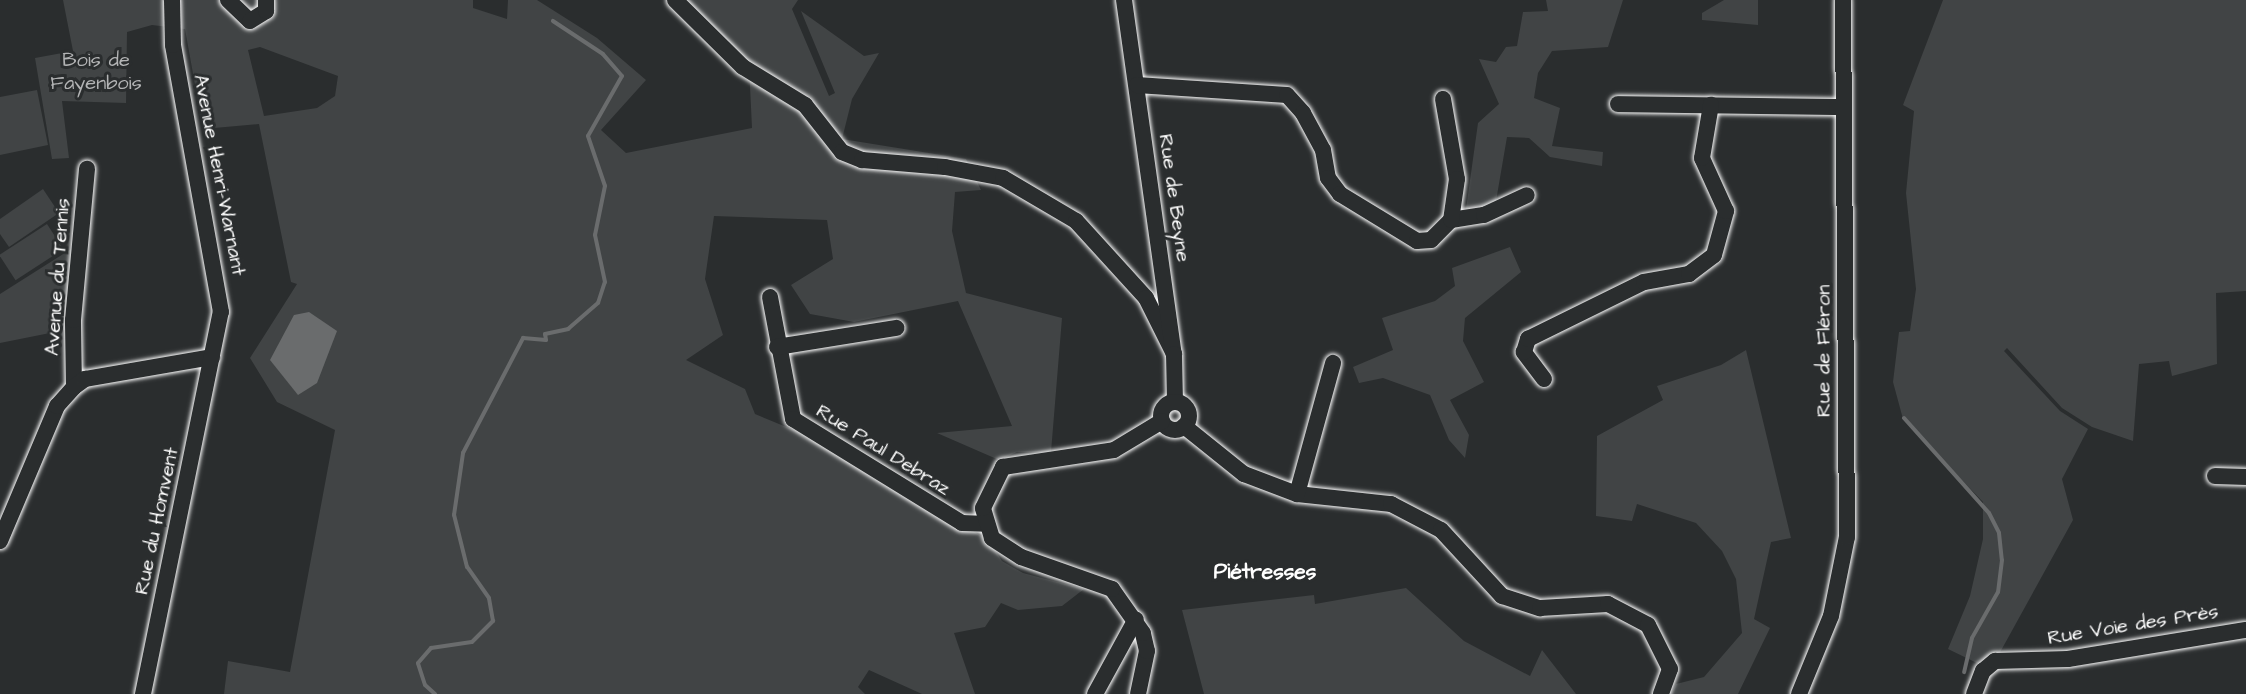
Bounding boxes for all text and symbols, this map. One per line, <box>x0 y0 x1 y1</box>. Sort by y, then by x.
park label: Bois de Fayenbois <box>50 48 142 95</box>
street label: Avenue Henri-Warnant <box>188 72 250 278</box>
street label: Rue de Beyne <box>1153 132 1195 264</box>
street label: Avenue du Tennis <box>41 197 75 357</box>
street label: Rue de Fléron <box>1812 285 1836 417</box>
street label: Rue Paul Debraz <box>812 399 954 501</box>
street label: Rue du Homvent <box>130 445 184 597</box>
district label: Piétresses <box>1214 559 1316 585</box>
street label: Rue Voie des Près <box>2046 600 2220 650</box>

